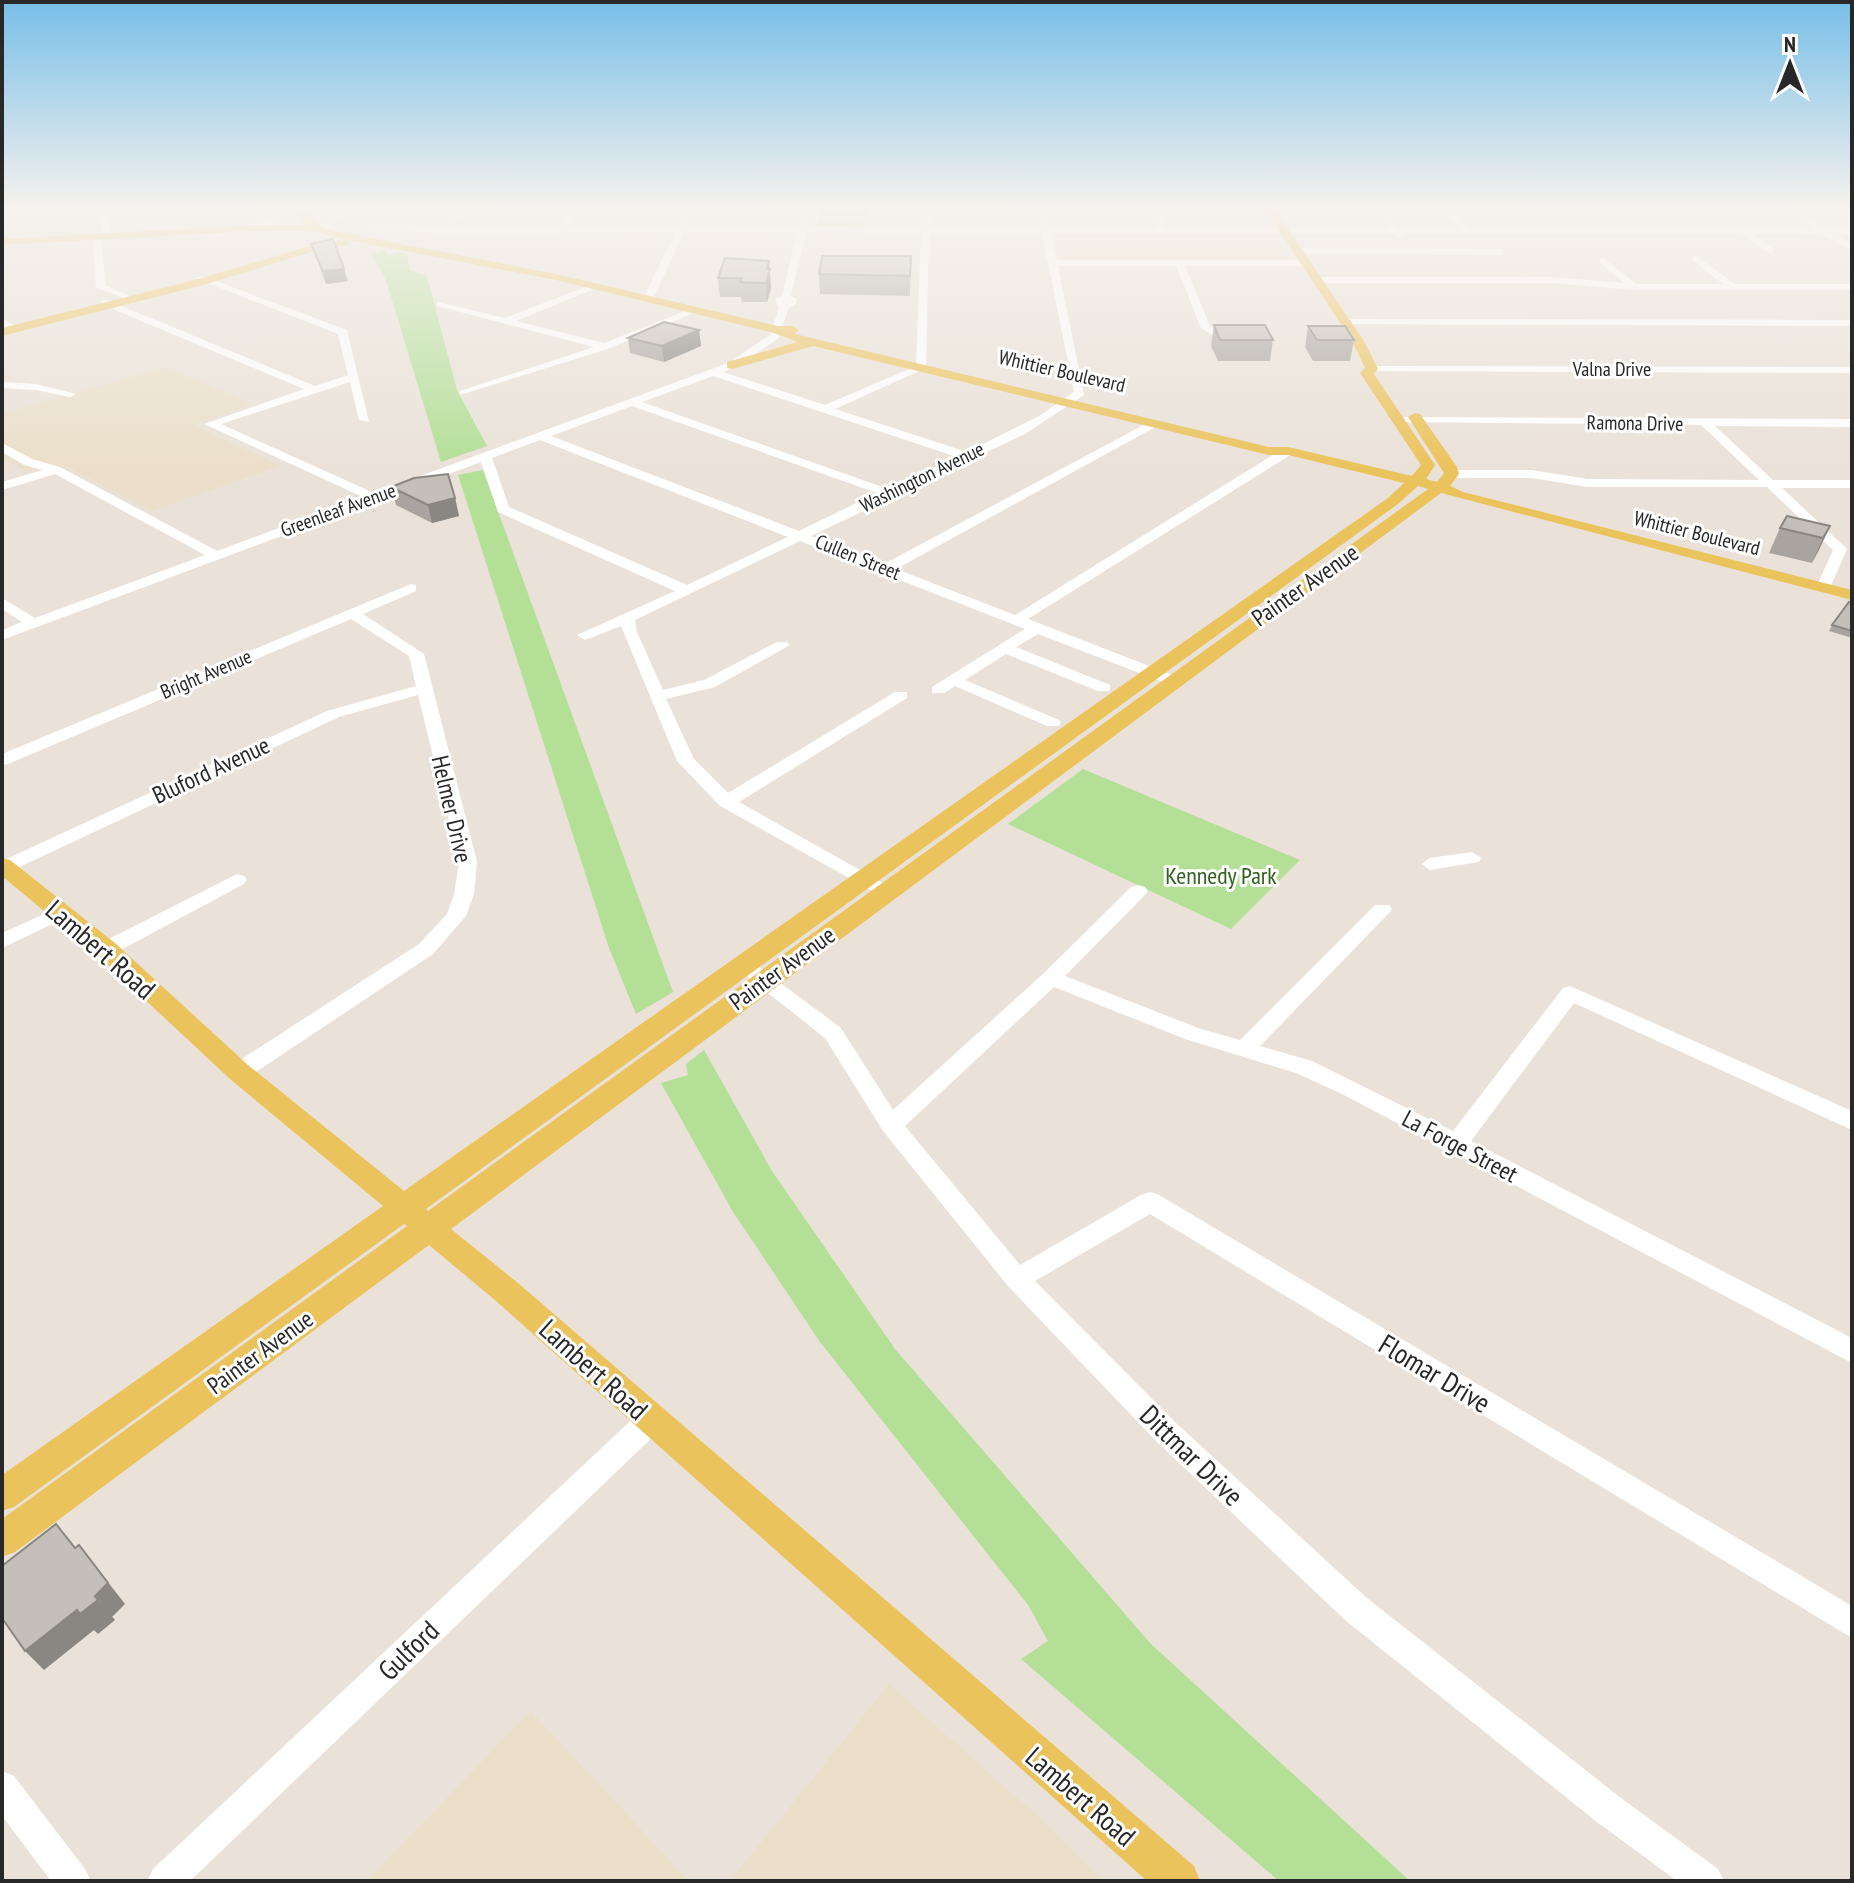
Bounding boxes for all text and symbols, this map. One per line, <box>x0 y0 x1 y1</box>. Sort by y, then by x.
north arrow <box>1750 24 1830 104</box>
text: N <box>1784 30 1796 58</box>
street label: Whittier Boulevard <box>996 344 1128 398</box>
street label: Valna Drive <box>1572 356 1651 382</box>
street label: Ramona Drive <box>1586 409 1684 437</box>
street label: Washington Avenue <box>856 436 988 518</box>
street label: Greenleaf Avenue <box>277 477 399 543</box>
street label: Whittier Boulevard <box>1631 505 1763 561</box>
street label: Cullen Street <box>812 528 905 586</box>
street label: Painter Avenue <box>1246 537 1364 633</box>
street label: Bright Avenue <box>157 643 255 705</box>
street label: Bluford Avenue <box>147 729 275 811</box>
street label: Helmer Drive <box>425 752 479 866</box>
park label: Kennedy Park <box>1165 860 1277 891</box>
street label: Lambert Road <box>38 891 164 1007</box>
street label: Painter Avenue <box>723 919 841 1017</box>
street label: La Forge Street <box>1397 1103 1523 1190</box>
street label: Painter Avenue <box>201 1303 319 1401</box>
street label: Lambert Road <box>532 1310 656 1428</box>
street label: Flomar Drive <box>1372 1325 1498 1421</box>
street label: Dittmar Drive <box>1132 1397 1252 1513</box>
street label: Gulford <box>369 1612 447 1688</box>
street label: Lambert Road <box>1018 1738 1144 1854</box>

